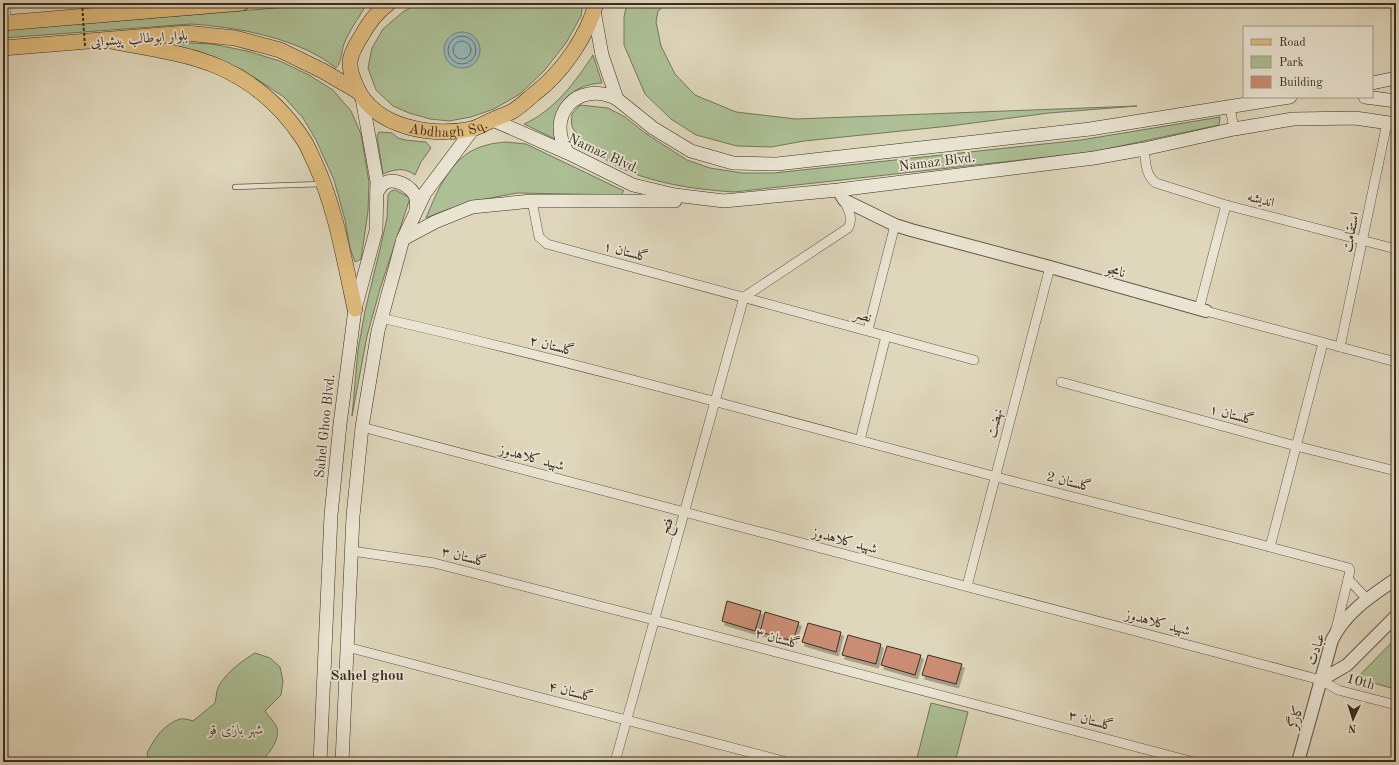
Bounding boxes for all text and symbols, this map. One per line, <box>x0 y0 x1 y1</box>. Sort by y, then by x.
legend <box>1243 26 1373 98</box>
street label: بلوار ابوطالب پیشوایی <box>90 29 189 51</box>
text: Road <box>1279 37 1306 49</box>
text: Park <box>1279 57 1304 69</box>
text: Building <box>1279 77 1323 89</box>
street label: Abdhagh Sq. <box>408 117 490 140</box>
street label: Namaz Blvd. <box>566 131 642 177</box>
street label: Namaz Blvd. <box>898 150 976 174</box>
street label: اندیشه <box>1246 190 1276 210</box>
street label: استقامت <box>1340 211 1362 254</box>
street label: گلستان ۱ <box>602 237 650 265</box>
street label: نامجو <box>1102 261 1127 281</box>
street label: نصر <box>850 306 873 327</box>
street label: گلستان ۲ <box>528 332 576 358</box>
street label: Sahel Ghoo Blvd. <box>313 374 337 479</box>
street label: گلستان ۱ <box>1208 400 1256 428</box>
street label: نهضت <box>984 407 1008 440</box>
street label: شهید کلاهدوز <box>495 441 566 475</box>
street label: گلستان 2 <box>1045 468 1093 494</box>
street label: فتح <box>658 516 681 538</box>
street label: شهید کلاهدوز <box>808 524 879 558</box>
street label: گلستان ۳ <box>440 543 488 569</box>
street label: شهید کلاهدوز <box>1121 606 1192 640</box>
street label: گلستان ۳ <box>754 624 802 652</box>
street label: عبادت <box>1304 632 1329 667</box>
district label: Sahel ghou <box>330 669 404 684</box>
street label: 10th <box>1345 671 1377 693</box>
street label: گلستان ۴ <box>547 677 595 705</box>
north arrow <box>1333 699 1373 739</box>
street label: کارگر <box>1282 703 1307 733</box>
street label: گلستان ۳ <box>1067 706 1115 734</box>
text: N <box>1347 722 1357 733</box>
park label: شهر بازی قو <box>207 723 264 739</box>

